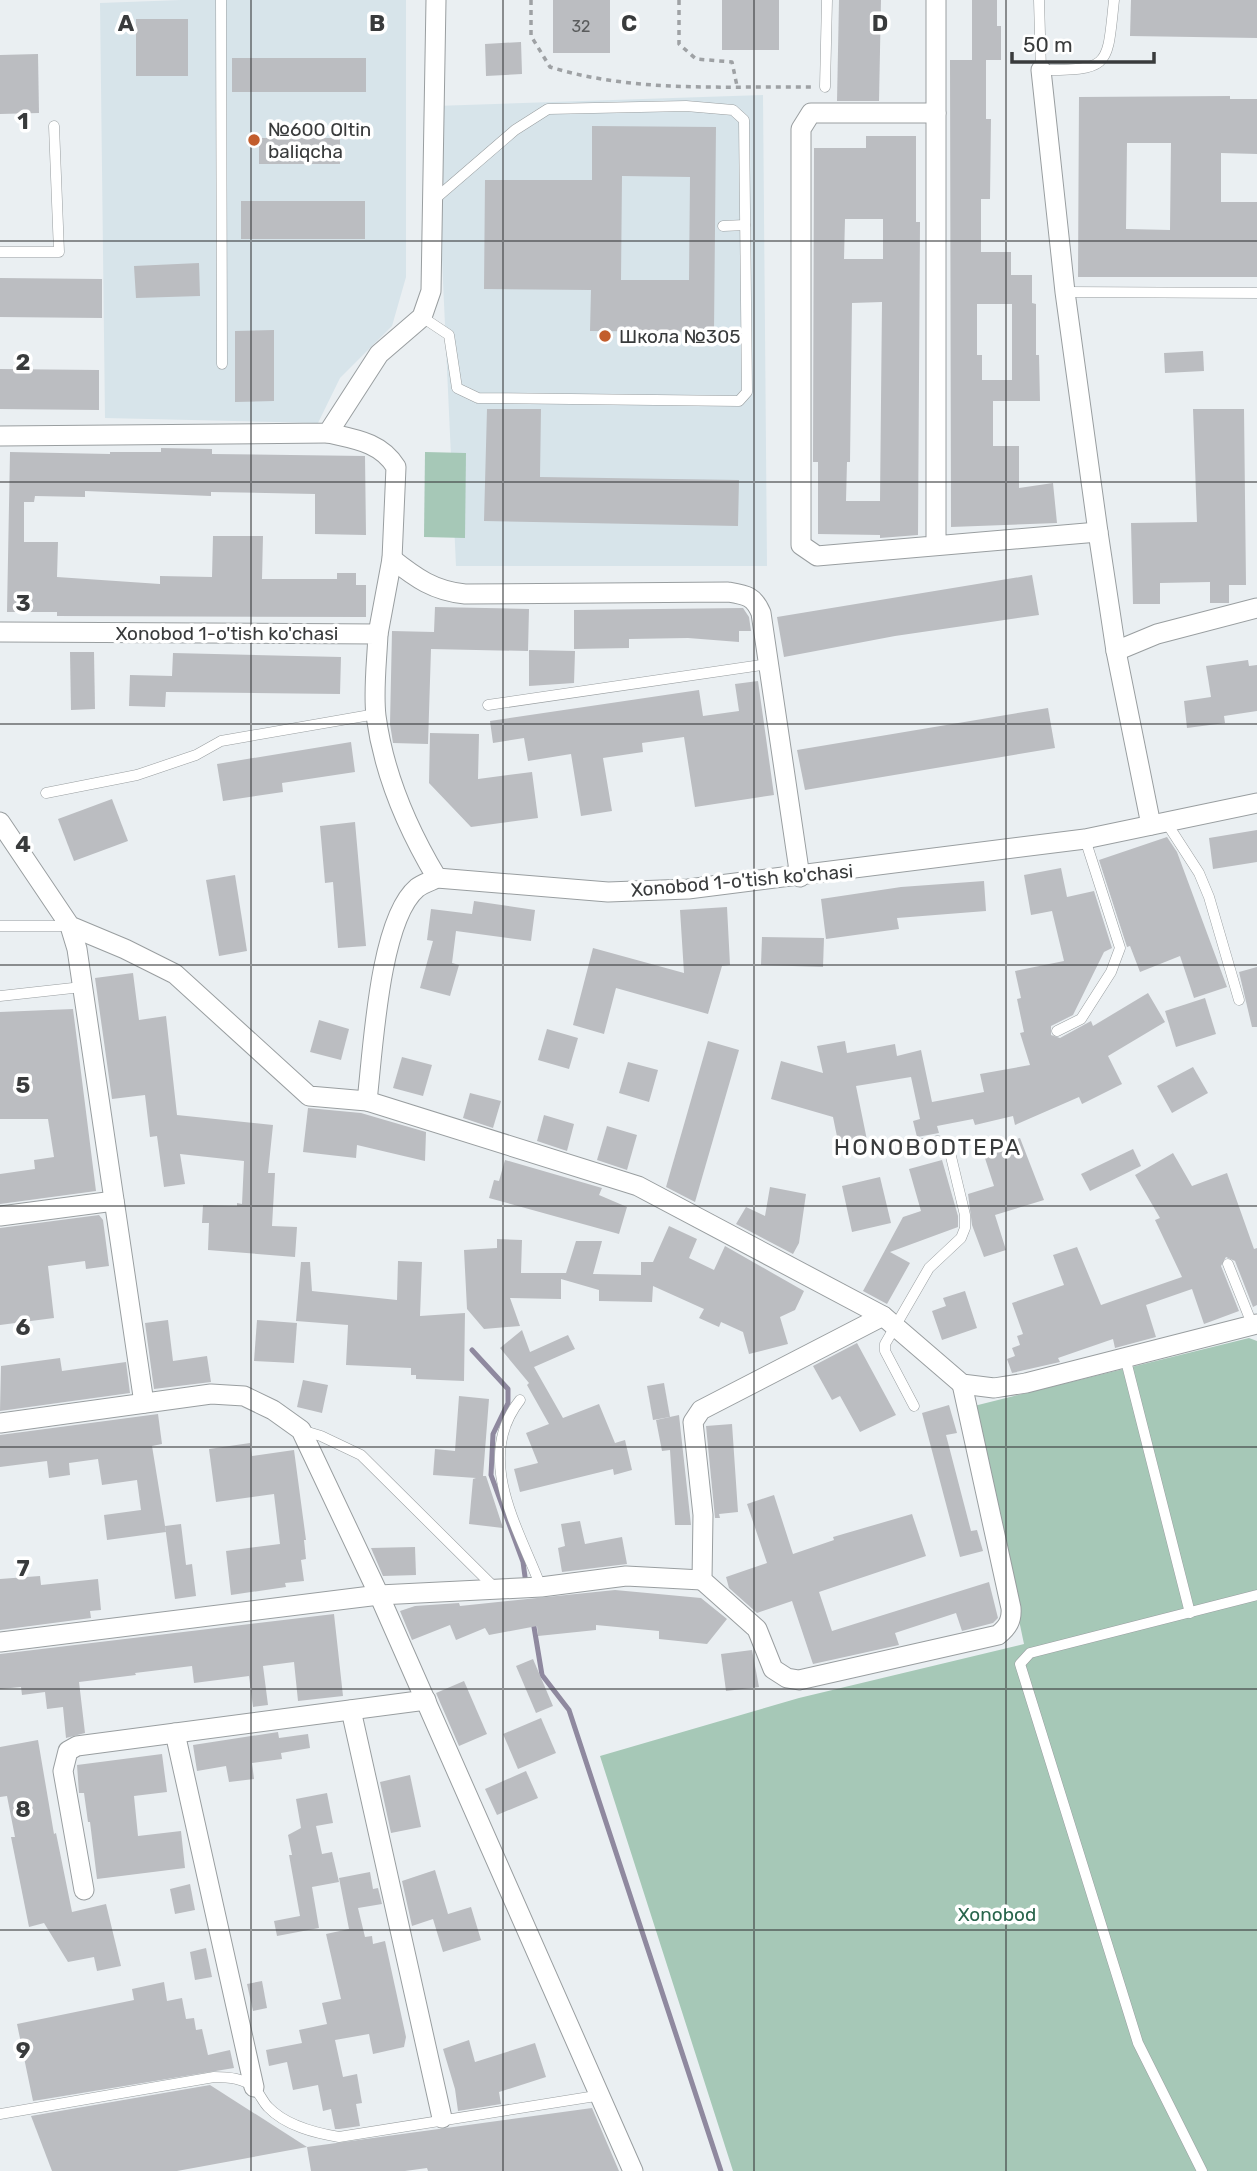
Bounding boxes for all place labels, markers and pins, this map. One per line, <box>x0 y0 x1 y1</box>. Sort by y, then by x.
place label: №600 Oltin baliqcha <box>268 118 371 163</box>
marker: №600 Oltin baliqcha <box>246 132 262 148</box>
place label: Школа №305 <box>619 325 741 348</box>
marker: Школа №305 <box>597 328 613 344</box>

